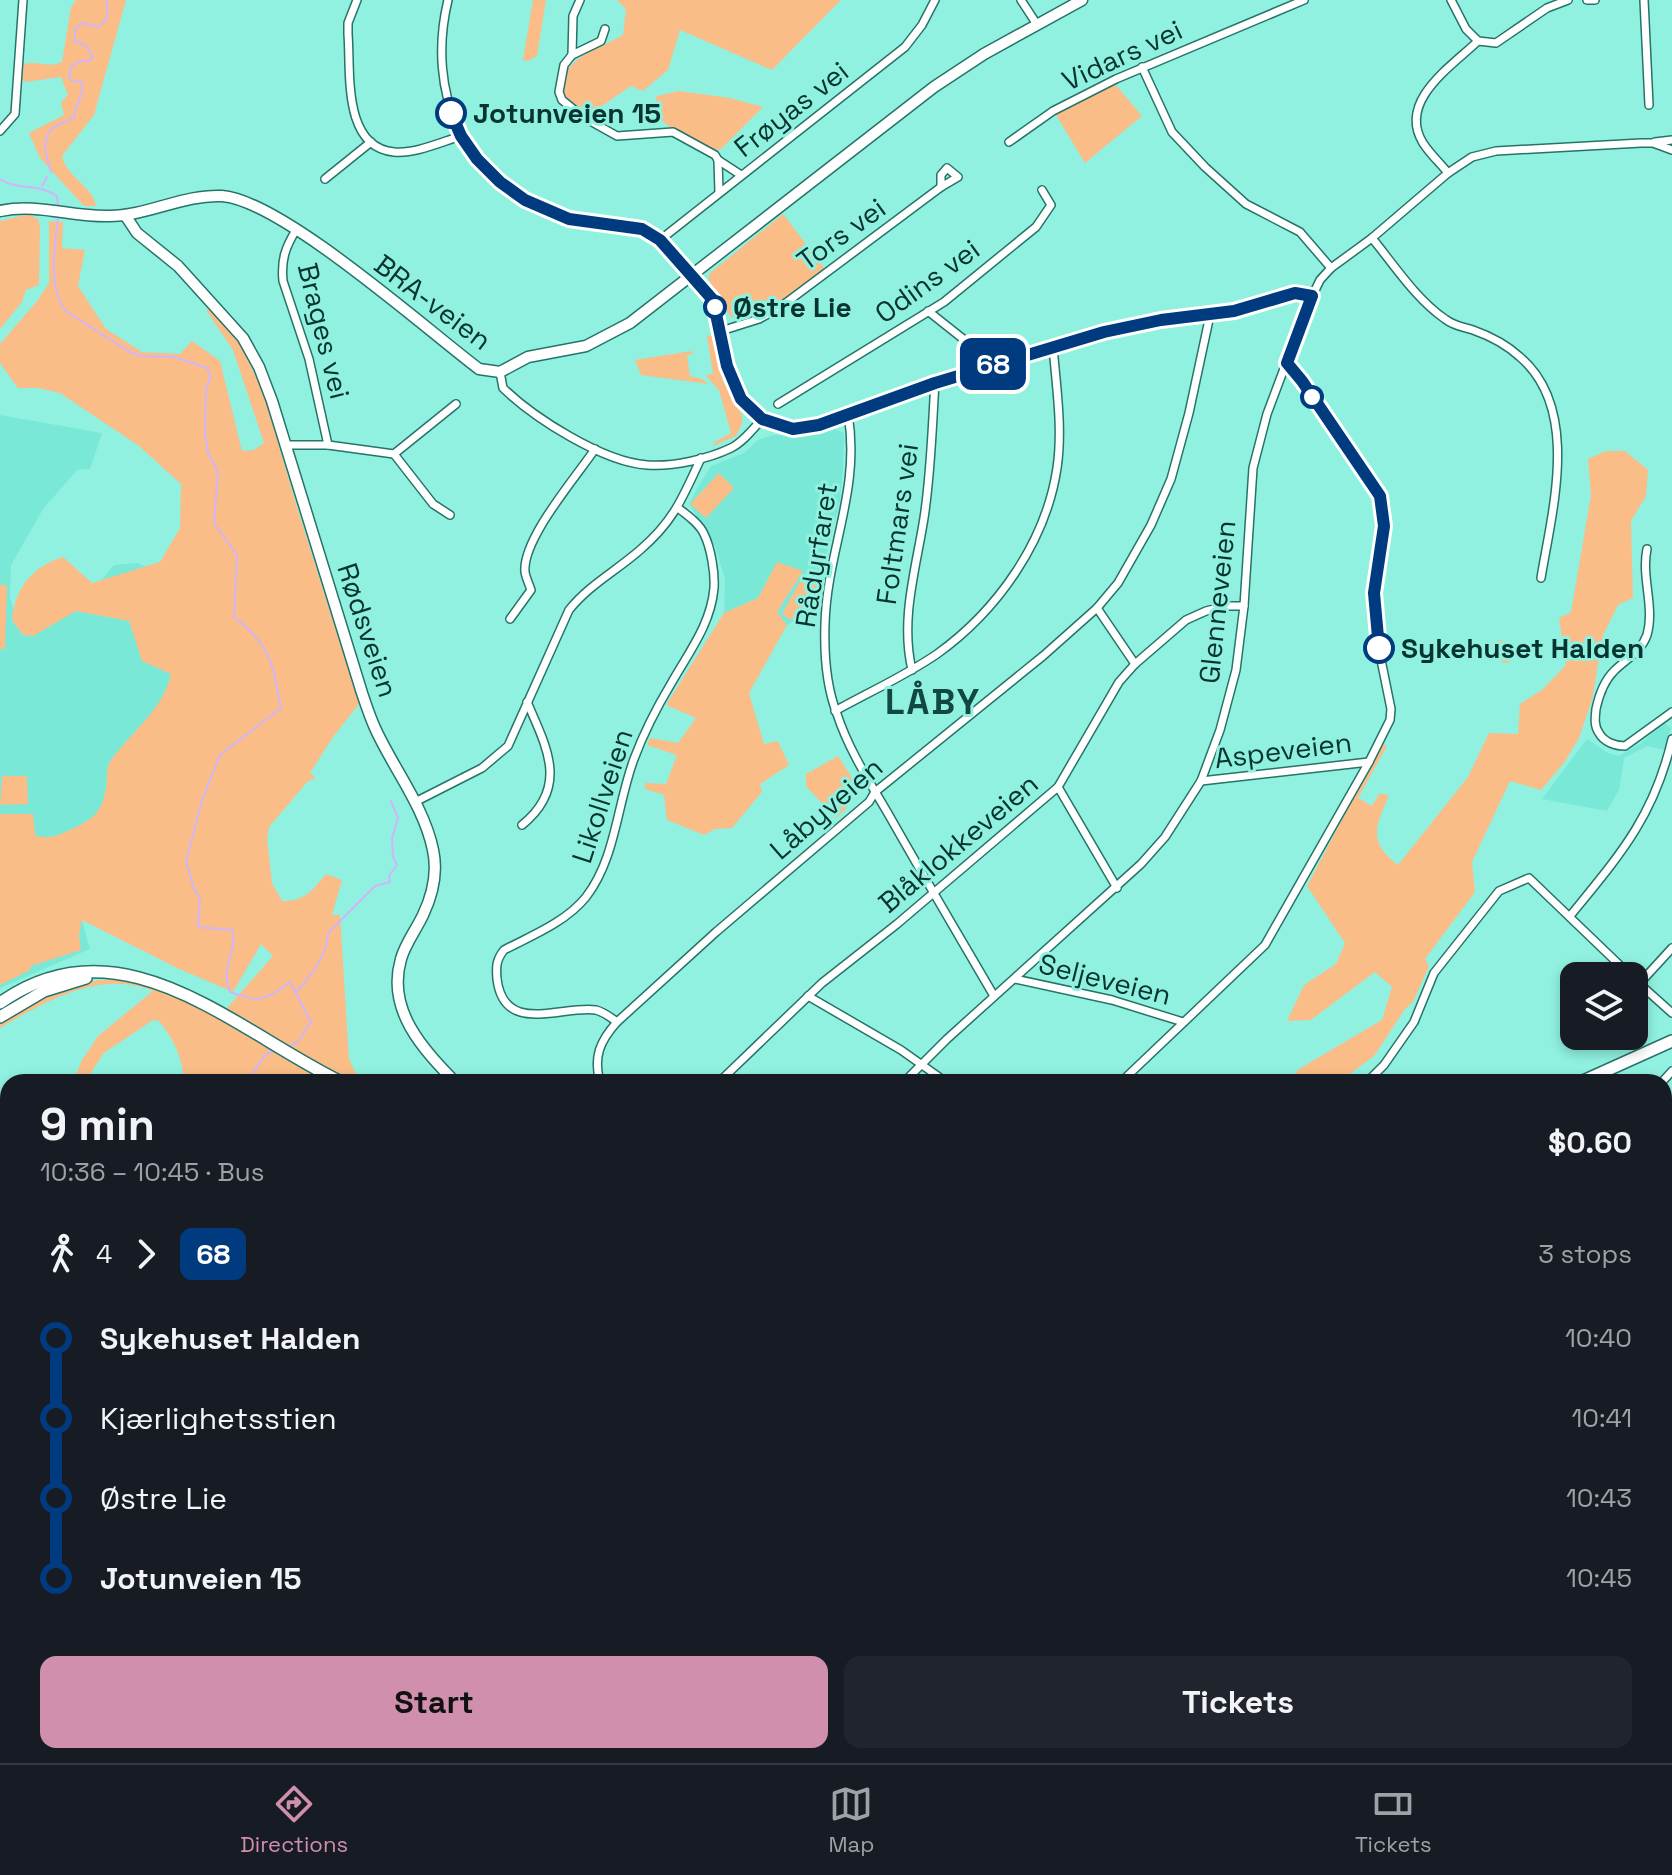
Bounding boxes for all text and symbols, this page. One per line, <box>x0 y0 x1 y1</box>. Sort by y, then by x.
street label: Vidars vei <box>1056 12 1188 98</box>
street label: Frøyas vei <box>727 53 855 165</box>
place label: Jotunveien 15 <box>473 95 661 131</box>
marker: Jotunveien 15 <box>436 98 466 128</box>
street label: Tors vei <box>790 190 892 278</box>
street label: Odins vei <box>868 231 986 331</box>
street label: BRA-veien <box>367 246 499 358</box>
street label: Brages vei <box>290 259 358 403</box>
place label: Østre Lie <box>733 289 852 325</box>
marker: Østre Lie <box>704 296 726 318</box>
line badge: 68 <box>957 338 1029 390</box>
text: 68 <box>976 346 1010 382</box>
unlabelled marker <box>1301 386 1323 408</box>
street label: Foltmars vei <box>868 441 926 607</box>
street label: Rådyrfaret <box>787 480 845 630</box>
street label: Glenneveien <box>1191 519 1243 685</box>
street label: Rødsveien <box>329 558 407 702</box>
place label: Sykehuset Halden <box>1401 630 1644 666</box>
marker: Sykehuset Halden <box>1364 633 1394 663</box>
district label: LÅBY <box>885 679 981 725</box>
street label: Likollveien <box>563 724 641 868</box>
street label: Aspeveien <box>1212 724 1354 776</box>
street label: Låbyveien <box>762 749 890 867</box>
street label: Blåklokkeveien <box>871 766 1045 920</box>
street label: Seljeveien <box>1035 945 1175 1013</box>
map controls <box>1560 962 1648 1050</box>
button: layers <box>1560 962 1648 1050</box>
text: 9 min <box>40 1097 155 1153</box>
text: $0.60 <box>1548 1123 1632 1162</box>
text: 10:36 – 10:45 · Bus <box>40 1155 264 1189</box>
icon: walk <box>40 1232 84 1276</box>
icon: forward <box>124 1232 168 1276</box>
text: 68 <box>196 1236 230 1272</box>
text: 4 <box>96 1237 112 1271</box>
text: 3 stops <box>1538 1237 1632 1271</box>
text: Sykehuset Halden <box>100 1319 361 1358</box>
text: 10:40 <box>1565 1321 1632 1355</box>
text: Kjærlighetsstien <box>100 1399 337 1438</box>
text: 10:41 <box>1571 1401 1632 1435</box>
text: Østre Lie <box>100 1479 227 1518</box>
text: 10:43 <box>1566 1481 1632 1515</box>
text: Jotunveien 15 <box>100 1559 302 1598</box>
text: 10:45 <box>1566 1561 1632 1595</box>
button: Start <box>40 1656 828 1748</box>
button: Tickets <box>844 1656 1632 1748</box>
tab: Directions <box>240 1782 348 1858</box>
tab: Map <box>829 1782 874 1858</box>
tab: Tickets <box>1355 1782 1432 1858</box>

